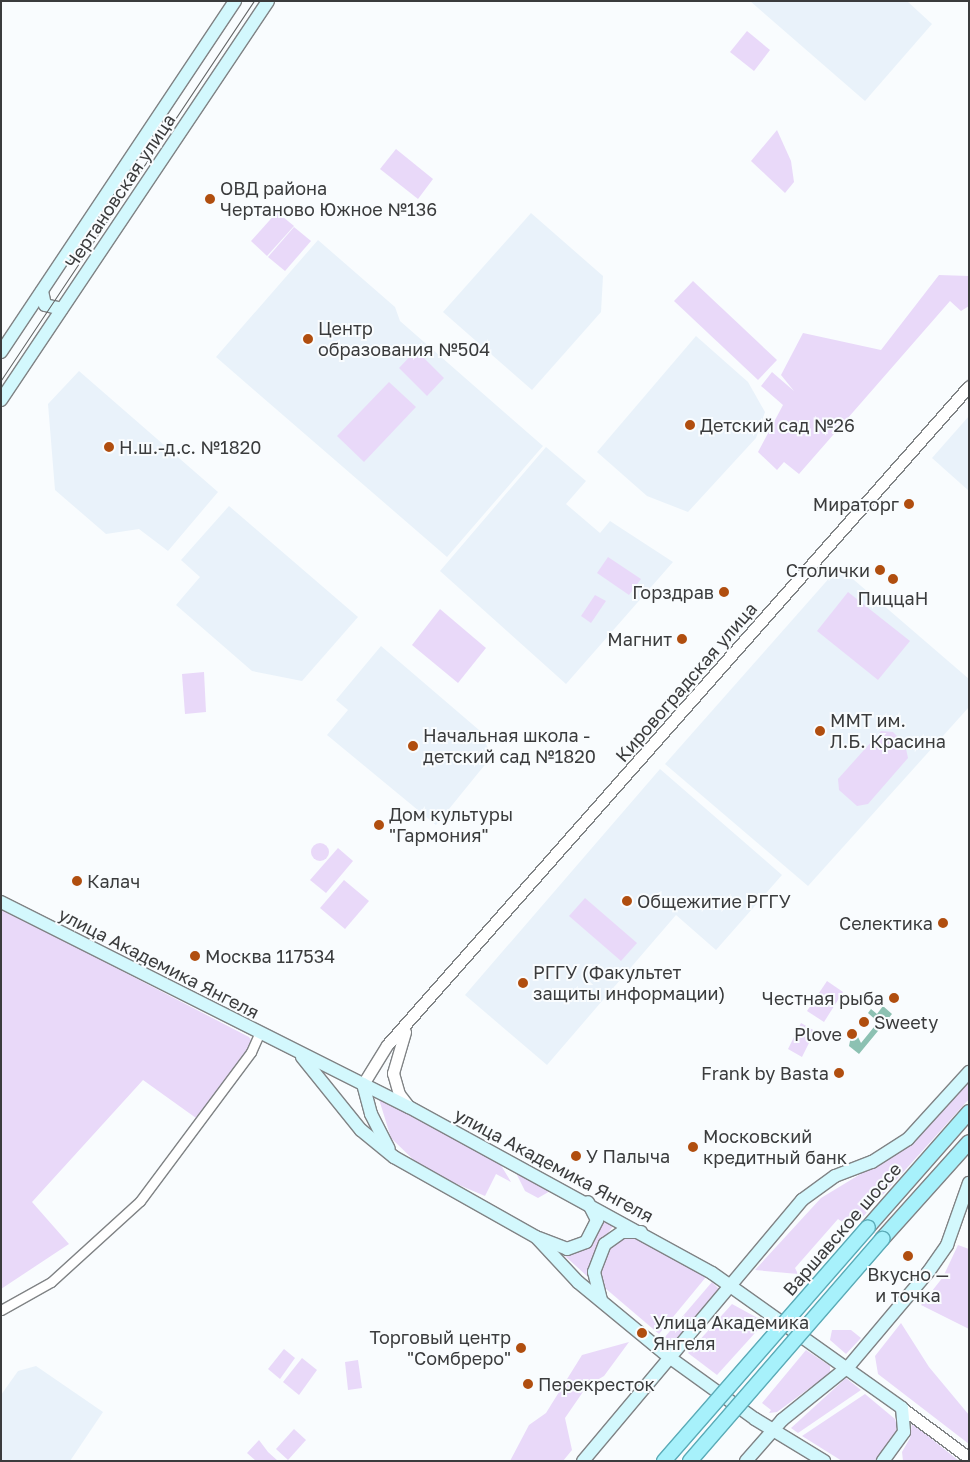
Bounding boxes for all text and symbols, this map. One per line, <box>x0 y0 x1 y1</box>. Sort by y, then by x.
street label: Чертановская улица <box>60 110 180 272</box>
place label: ОВД района Чертаново Южное №136 <box>220 178 437 220</box>
marker: ОВД района Чертаново Южное №136 <box>204 193 216 205</box>
place label: Центр образования №504 <box>318 318 490 360</box>
marker: Центр образования №504 <box>302 333 314 345</box>
place label: Детский сад №26 <box>700 414 855 436</box>
marker: Детский сад №26 <box>684 419 696 431</box>
place label: Н.ш.-д.с. №1820 <box>119 436 261 458</box>
marker: Н.ш.-д.с. №1820 <box>103 441 115 453</box>
place label: Мираторг <box>813 493 899 515</box>
marker: Мираторг <box>903 498 915 510</box>
place label: Столички <box>786 559 870 581</box>
marker: Столички <box>874 564 886 576</box>
marker: ПиццаН <box>887 573 899 585</box>
place label: Горздрав <box>632 581 714 603</box>
marker: Горздрав <box>718 586 730 598</box>
place label: ПиццаН <box>858 587 928 609</box>
street label: Кировоградская улица <box>611 598 761 766</box>
place label: Магнит <box>607 628 672 650</box>
marker: Магнит <box>676 633 688 645</box>
place label: ММТ им. Л.Б. Красина <box>830 710 946 752</box>
place label: Начальная школа - детский сад №1820 <box>423 725 596 768</box>
marker: ММТ им. Л.Б. Красина <box>814 725 826 737</box>
marker: Начальная школа - детский сад №1820 <box>407 740 419 752</box>
place label: Дом культуры "Гармония" <box>389 804 513 846</box>
marker: Дом культуры "Гармония" <box>373 819 385 831</box>
place label: Калач <box>87 870 140 892</box>
marker: Калач <box>71 875 83 887</box>
place label: Общежитие РГГУ <box>637 890 791 912</box>
marker: Общежитие РГГУ <box>621 895 633 907</box>
street label: улица Академика Янгеля <box>55 903 263 1023</box>
place label: Селектика <box>839 912 933 934</box>
marker: Селектика <box>937 917 949 929</box>
place label: Москва 117534 <box>205 945 335 967</box>
marker: Москва 117534 <box>189 950 201 962</box>
place label: РГГУ (Факультет защиты информации) <box>533 962 725 1004</box>
marker: РГГУ (Факультет защиты информации) <box>517 977 529 989</box>
place label: Честная рыба <box>762 987 884 1009</box>
marker: Честная рыба <box>888 992 900 1004</box>
place label: Sweety <box>874 1011 938 1033</box>
marker: Sweety <box>858 1016 870 1028</box>
place label: Plove <box>794 1023 842 1045</box>
marker: Plove <box>846 1028 858 1040</box>
place label: Frank by Basta <box>701 1062 829 1084</box>
marker: Frank by Basta <box>833 1067 845 1079</box>
street label: улица Академика Янгеля <box>451 1103 657 1227</box>
place label: Московский кредитный банк <box>703 1126 847 1168</box>
marker: Московский кредитный банк <box>687 1141 699 1153</box>
place label: У Палыча <box>586 1145 670 1167</box>
marker: У Палыча <box>570 1150 582 1162</box>
street label: Варшавское шоссе <box>778 1158 906 1300</box>
marker: Вкусно — и точка <box>902 1250 914 1262</box>
place label: Вкусно — и точка <box>867 1264 949 1306</box>
place label: Улица Академика Янгеля <box>653 1312 809 1355</box>
marker: Улица Академика Янгеля <box>635 1326 649 1340</box>
place label: Торговый центр "Сомбреро" <box>369 1327 511 1370</box>
marker: Торговый центр "Сомбреро" <box>515 1342 527 1354</box>
place label: Перекресток <box>538 1373 655 1395</box>
marker: Перекресток <box>522 1378 534 1390</box>

